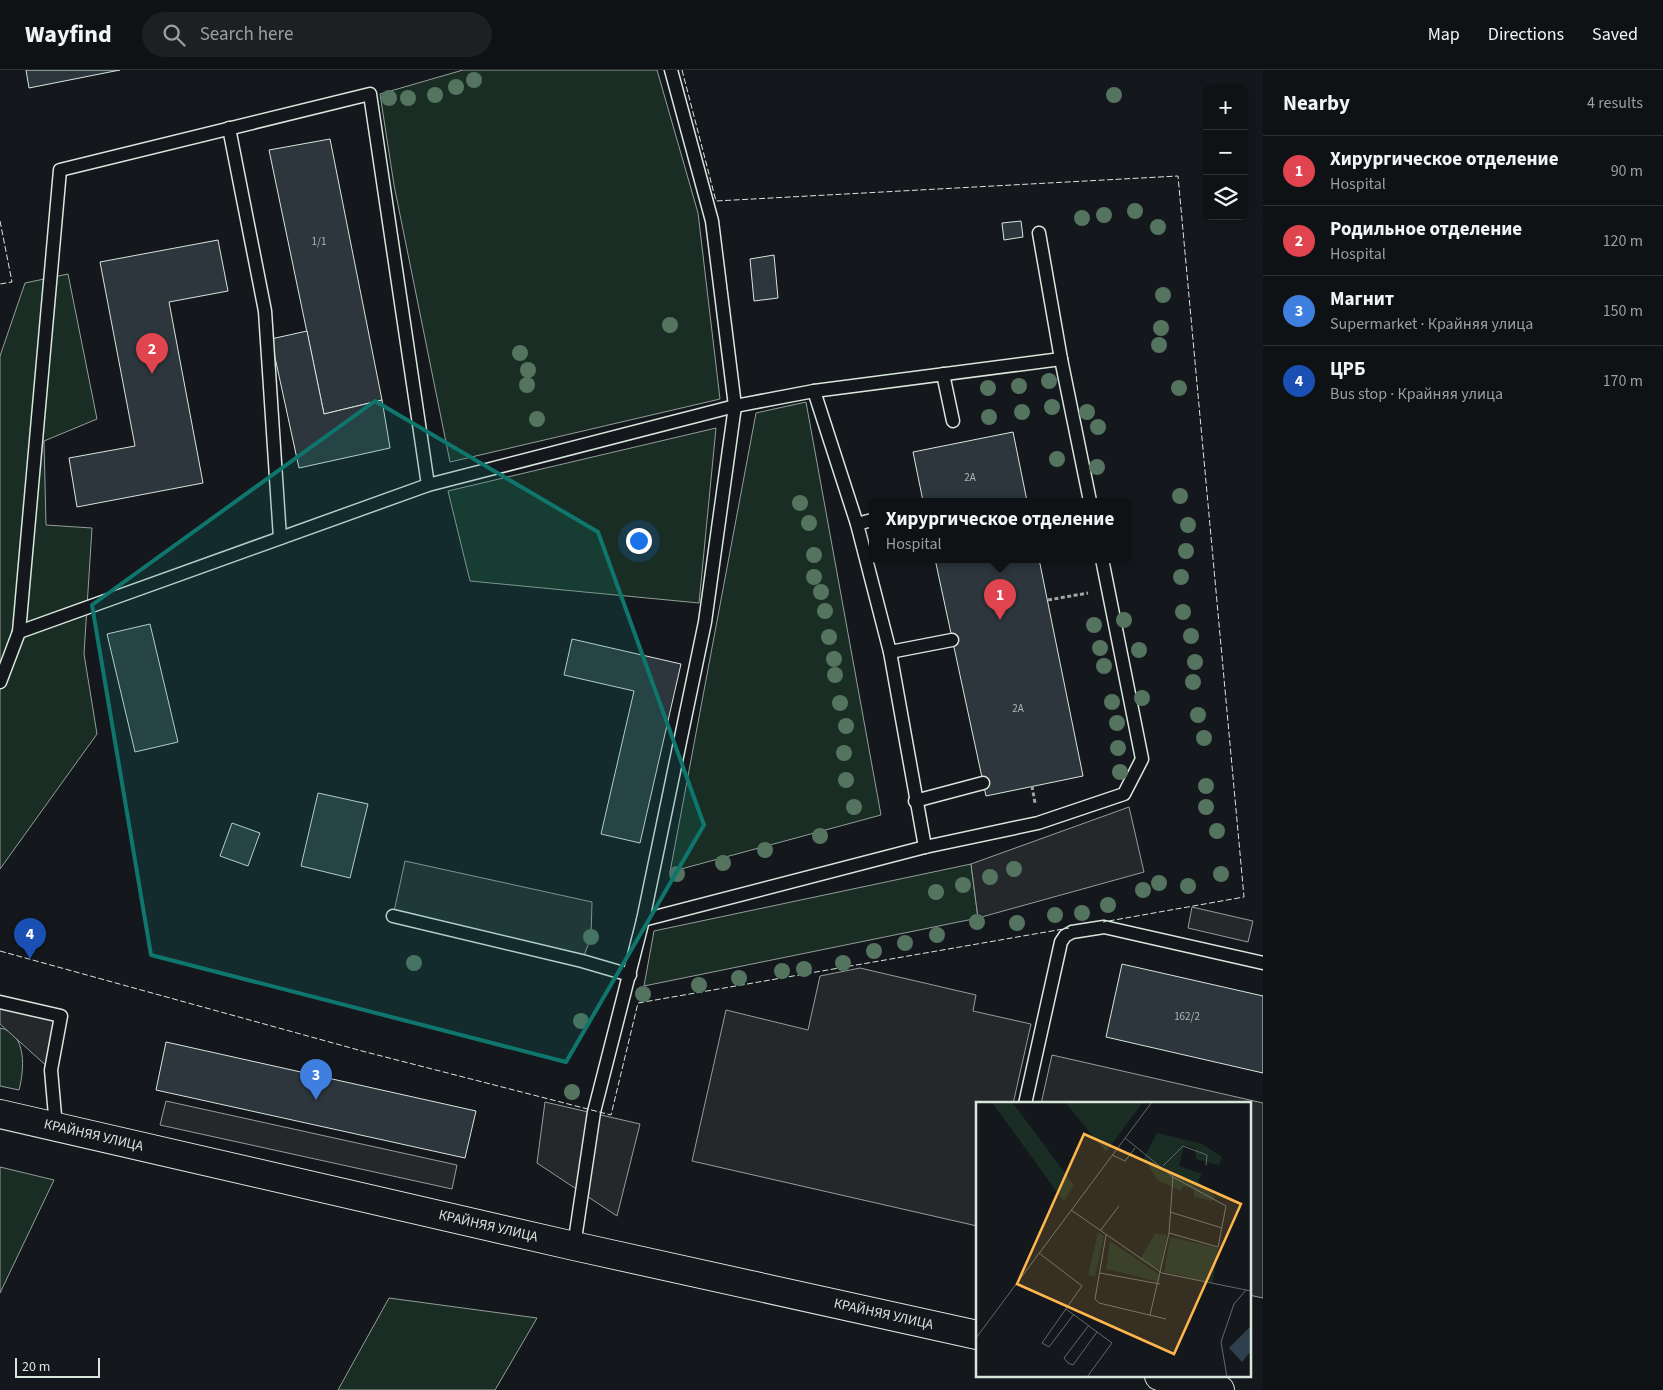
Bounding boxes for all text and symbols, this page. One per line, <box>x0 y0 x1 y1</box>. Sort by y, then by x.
search box <box>142 12 492 57</box>
text: Wayfind <box>25 17 112 52</box>
icon: search <box>160 21 188 49</box>
text: Search here <box>200 21 293 48</box>
text: Map <box>1428 22 1460 47</box>
text: Directions <box>1488 22 1564 47</box>
text: Saved <box>1592 22 1638 47</box>
map controls <box>1203 85 1248 220</box>
button: + <box>1203 85 1248 130</box>
text: Nearby <box>1283 88 1350 118</box>
text: 4 results <box>1587 92 1643 114</box>
button: − <box>1203 130 1248 175</box>
text: Хирургическое отделение <box>1330 146 1559 173</box>
text: 1 <box>1295 160 1303 182</box>
text: 90 m <box>1611 160 1643 182</box>
text: Hospital <box>1330 173 1386 195</box>
button: layers <box>1203 175 1248 220</box>
text: Родильное отделение <box>1330 216 1522 243</box>
text: 2 <box>1295 230 1303 252</box>
text: 120 m <box>1603 230 1643 252</box>
house number: 1/1 <box>312 234 326 249</box>
text: Hospital <box>1330 243 1386 265</box>
text: Магнит <box>1330 286 1394 313</box>
text: 3 <box>1295 300 1303 322</box>
text: 150 m <box>1603 300 1643 322</box>
text: Supermarket · Крайняя улица <box>1330 313 1533 335</box>
pin: 2 <box>136 333 168 374</box>
text: ЦРБ <box>1330 356 1365 383</box>
text: 4 <box>1295 370 1303 392</box>
text: 170 m <box>1603 370 1643 392</box>
text: Bus stop · Крайняя улица <box>1330 383 1503 405</box>
house number: 2А <box>964 470 976 485</box>
popup <box>869 498 1131 563</box>
text: Хирургическое отделение <box>886 506 1114 533</box>
your location <box>626 528 652 554</box>
text: Hospital <box>886 533 942 555</box>
pin: 1 <box>984 579 1016 620</box>
house number: 2А <box>1012 701 1024 716</box>
pin: 4 <box>14 918 46 959</box>
house number: 162/2 <box>1174 1009 1200 1024</box>
pin: 3 <box>300 1059 332 1100</box>
inset map <box>976 1102 1250 1378</box>
street label: КРАЙНЯЯ УЛИЦА <box>42 1114 146 1157</box>
street label: КРАЙНЯЯ УЛИЦА <box>437 1205 540 1247</box>
street label: КРАЙНЯЯ УЛИЦА <box>832 1294 936 1335</box>
scale bar <box>15 1355 100 1378</box>
text: 20 m <box>22 1357 50 1377</box>

